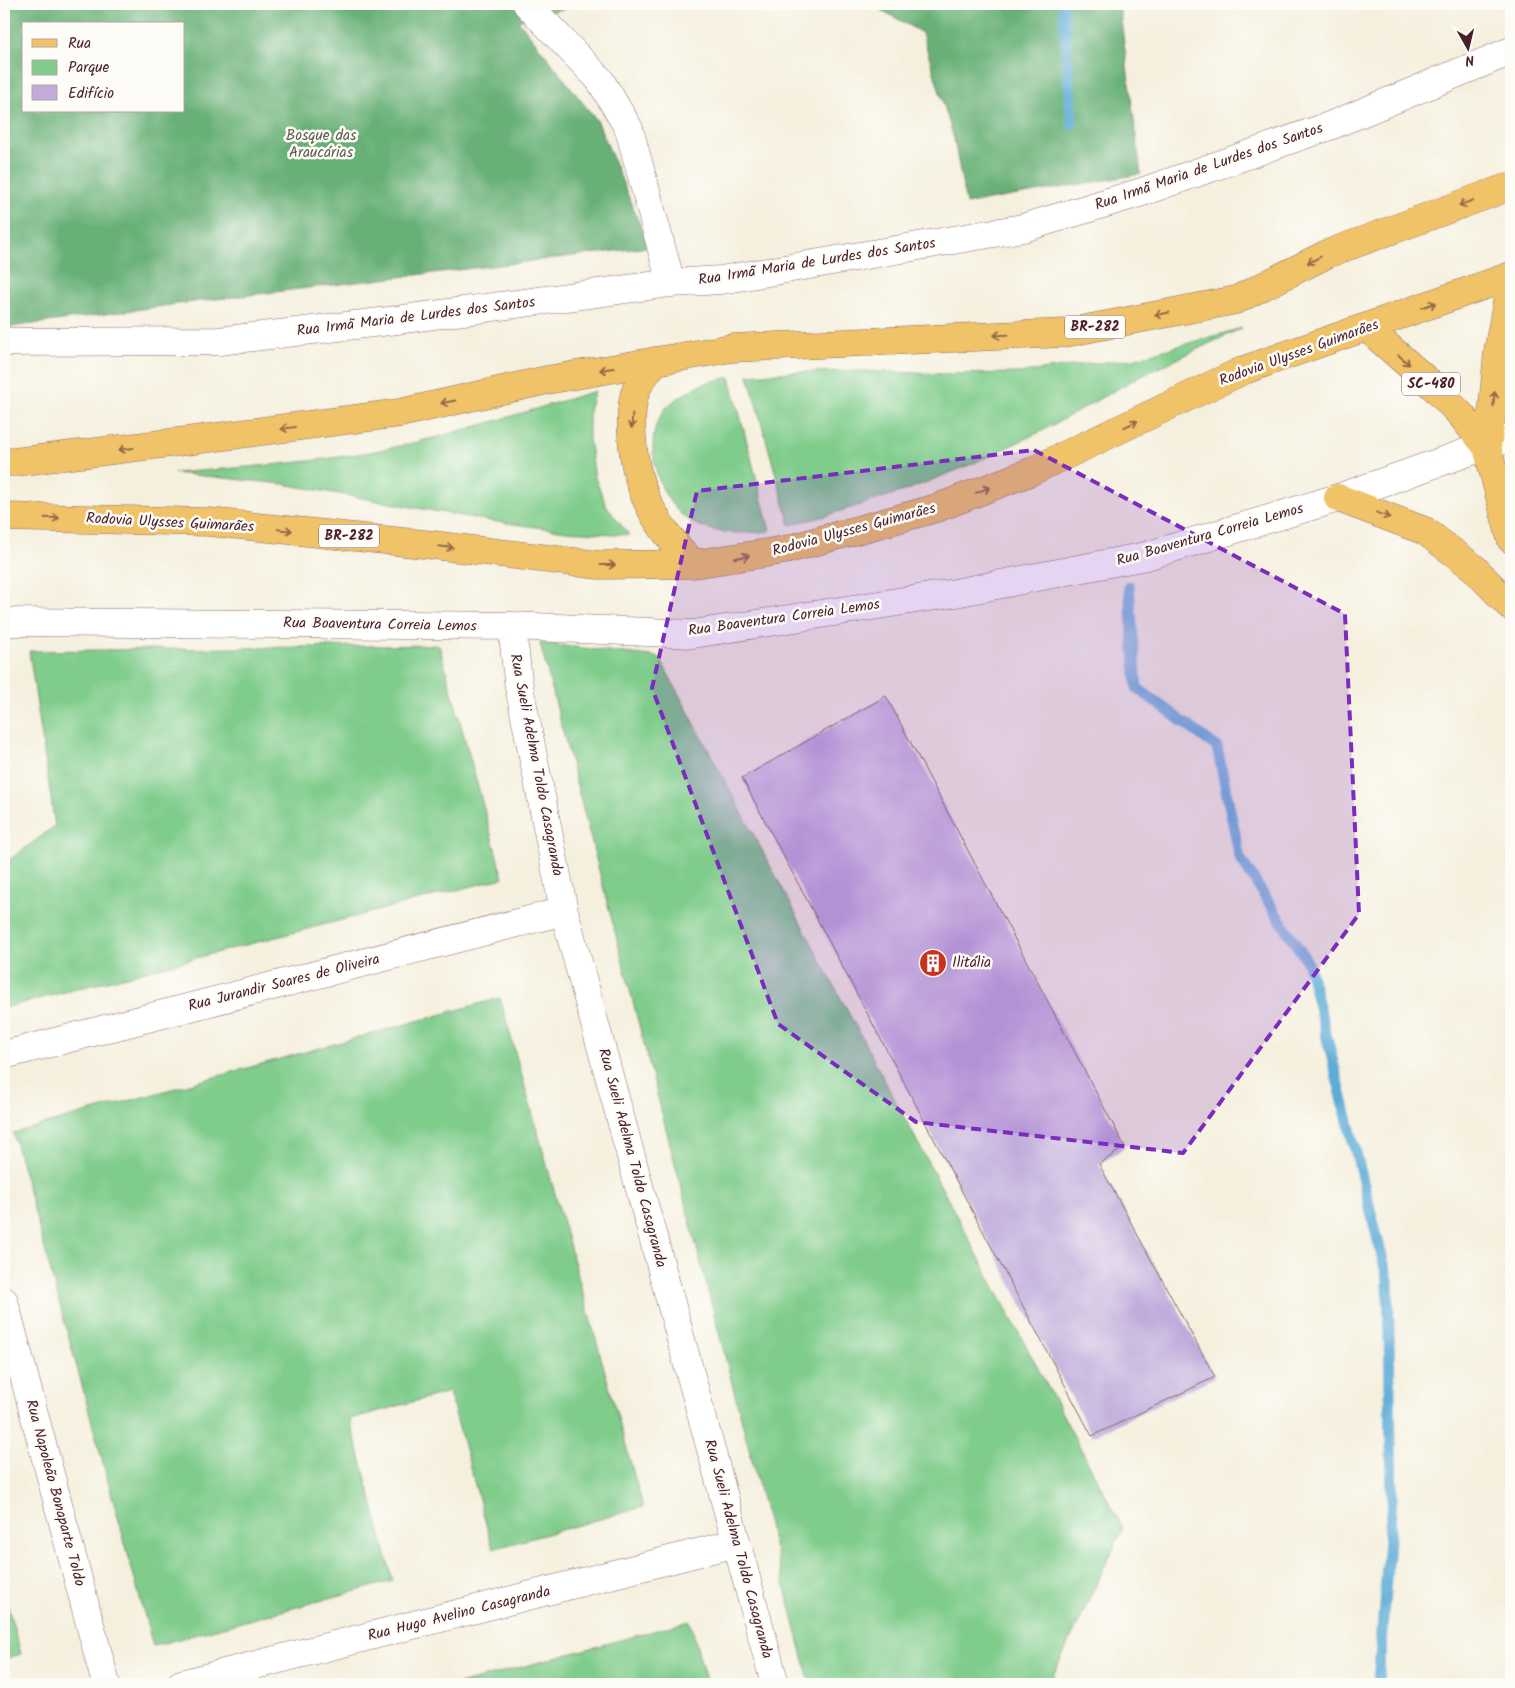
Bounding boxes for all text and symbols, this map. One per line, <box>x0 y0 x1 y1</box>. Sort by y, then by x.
legend <box>22 22 185 112</box>
north arrow <box>1442 22 1492 72</box>
text: Rua <box>68 32 91 56</box>
text: N <box>1464 48 1476 71</box>
text: Parque <box>68 56 109 80</box>
text: Edifício <box>68 82 114 106</box>
street label: Rua Irmã Maria de Lurdes dos Santos <box>1092 116 1327 217</box>
park label: Bosque das Araucárias <box>286 124 357 165</box>
one-way arrow <box>1458 199 1474 208</box>
street label: Rua Irmã Maria de Lurdes dos Santos <box>697 231 938 293</box>
one-way arrow <box>1306 256 1321 266</box>
street label: Rua Irmã Maria de Lurdes dos Santos <box>295 290 537 344</box>
one-way arrow <box>1421 300 1437 309</box>
one-way arrow <box>1154 310 1170 319</box>
street label: Rodovia Ulysses Guimarães <box>1216 313 1383 393</box>
road number: BR-282 <box>1065 316 1125 338</box>
one-way arrow <box>993 331 1009 340</box>
one-way arrow <box>1397 354 1410 366</box>
one-way arrow <box>599 365 615 375</box>
road number: SC-480 <box>1402 372 1460 396</box>
one-way arrow <box>1489 391 1499 407</box>
one-way arrow <box>440 398 456 408</box>
one-way arrow <box>627 413 637 429</box>
one-way arrow <box>1123 418 1138 428</box>
one-way arrow <box>280 423 296 433</box>
one-way arrow <box>119 444 135 454</box>
one-way arrow <box>975 485 990 495</box>
street label: Rodovia Ulysses Guimarães <box>770 496 939 563</box>
street label: Rua Boaventura Correia Lemos <box>1114 497 1307 573</box>
street label: Rodovia Ulysses Guimarães <box>85 507 255 539</box>
one-way arrow <box>1375 511 1391 520</box>
one-way arrow <box>44 513 60 522</box>
road number: BR-282 <box>319 524 379 548</box>
one-way arrow <box>276 525 292 534</box>
one-way arrow <box>438 542 454 552</box>
one-way arrow <box>734 552 750 562</box>
one-way arrow <box>599 560 615 570</box>
street label: Rua Boaventura Correia Lemos <box>686 593 882 643</box>
street label: Rua Boaventura Correia Lemos <box>283 611 478 639</box>
street label: Rua Sueli Adelma Toldo Casagranda <box>503 652 569 878</box>
street label: Rua Jurandir Soares de Oliveira <box>186 948 382 1018</box>
building icon: Ilitália <box>918 948 948 978</box>
place label: Ilitália <box>952 951 991 975</box>
street label: Rua Sueli Adelma Toldo Casagranda <box>591 1046 673 1270</box>
street label: Rua Napoleão Bonaparte Toldo <box>19 1397 92 1589</box>
street label: Rua Sueli Adelma Toldo Casagranda <box>697 1437 779 1661</box>
street label: Rua Hugo Avelino Casagranda <box>365 1580 553 1648</box>

